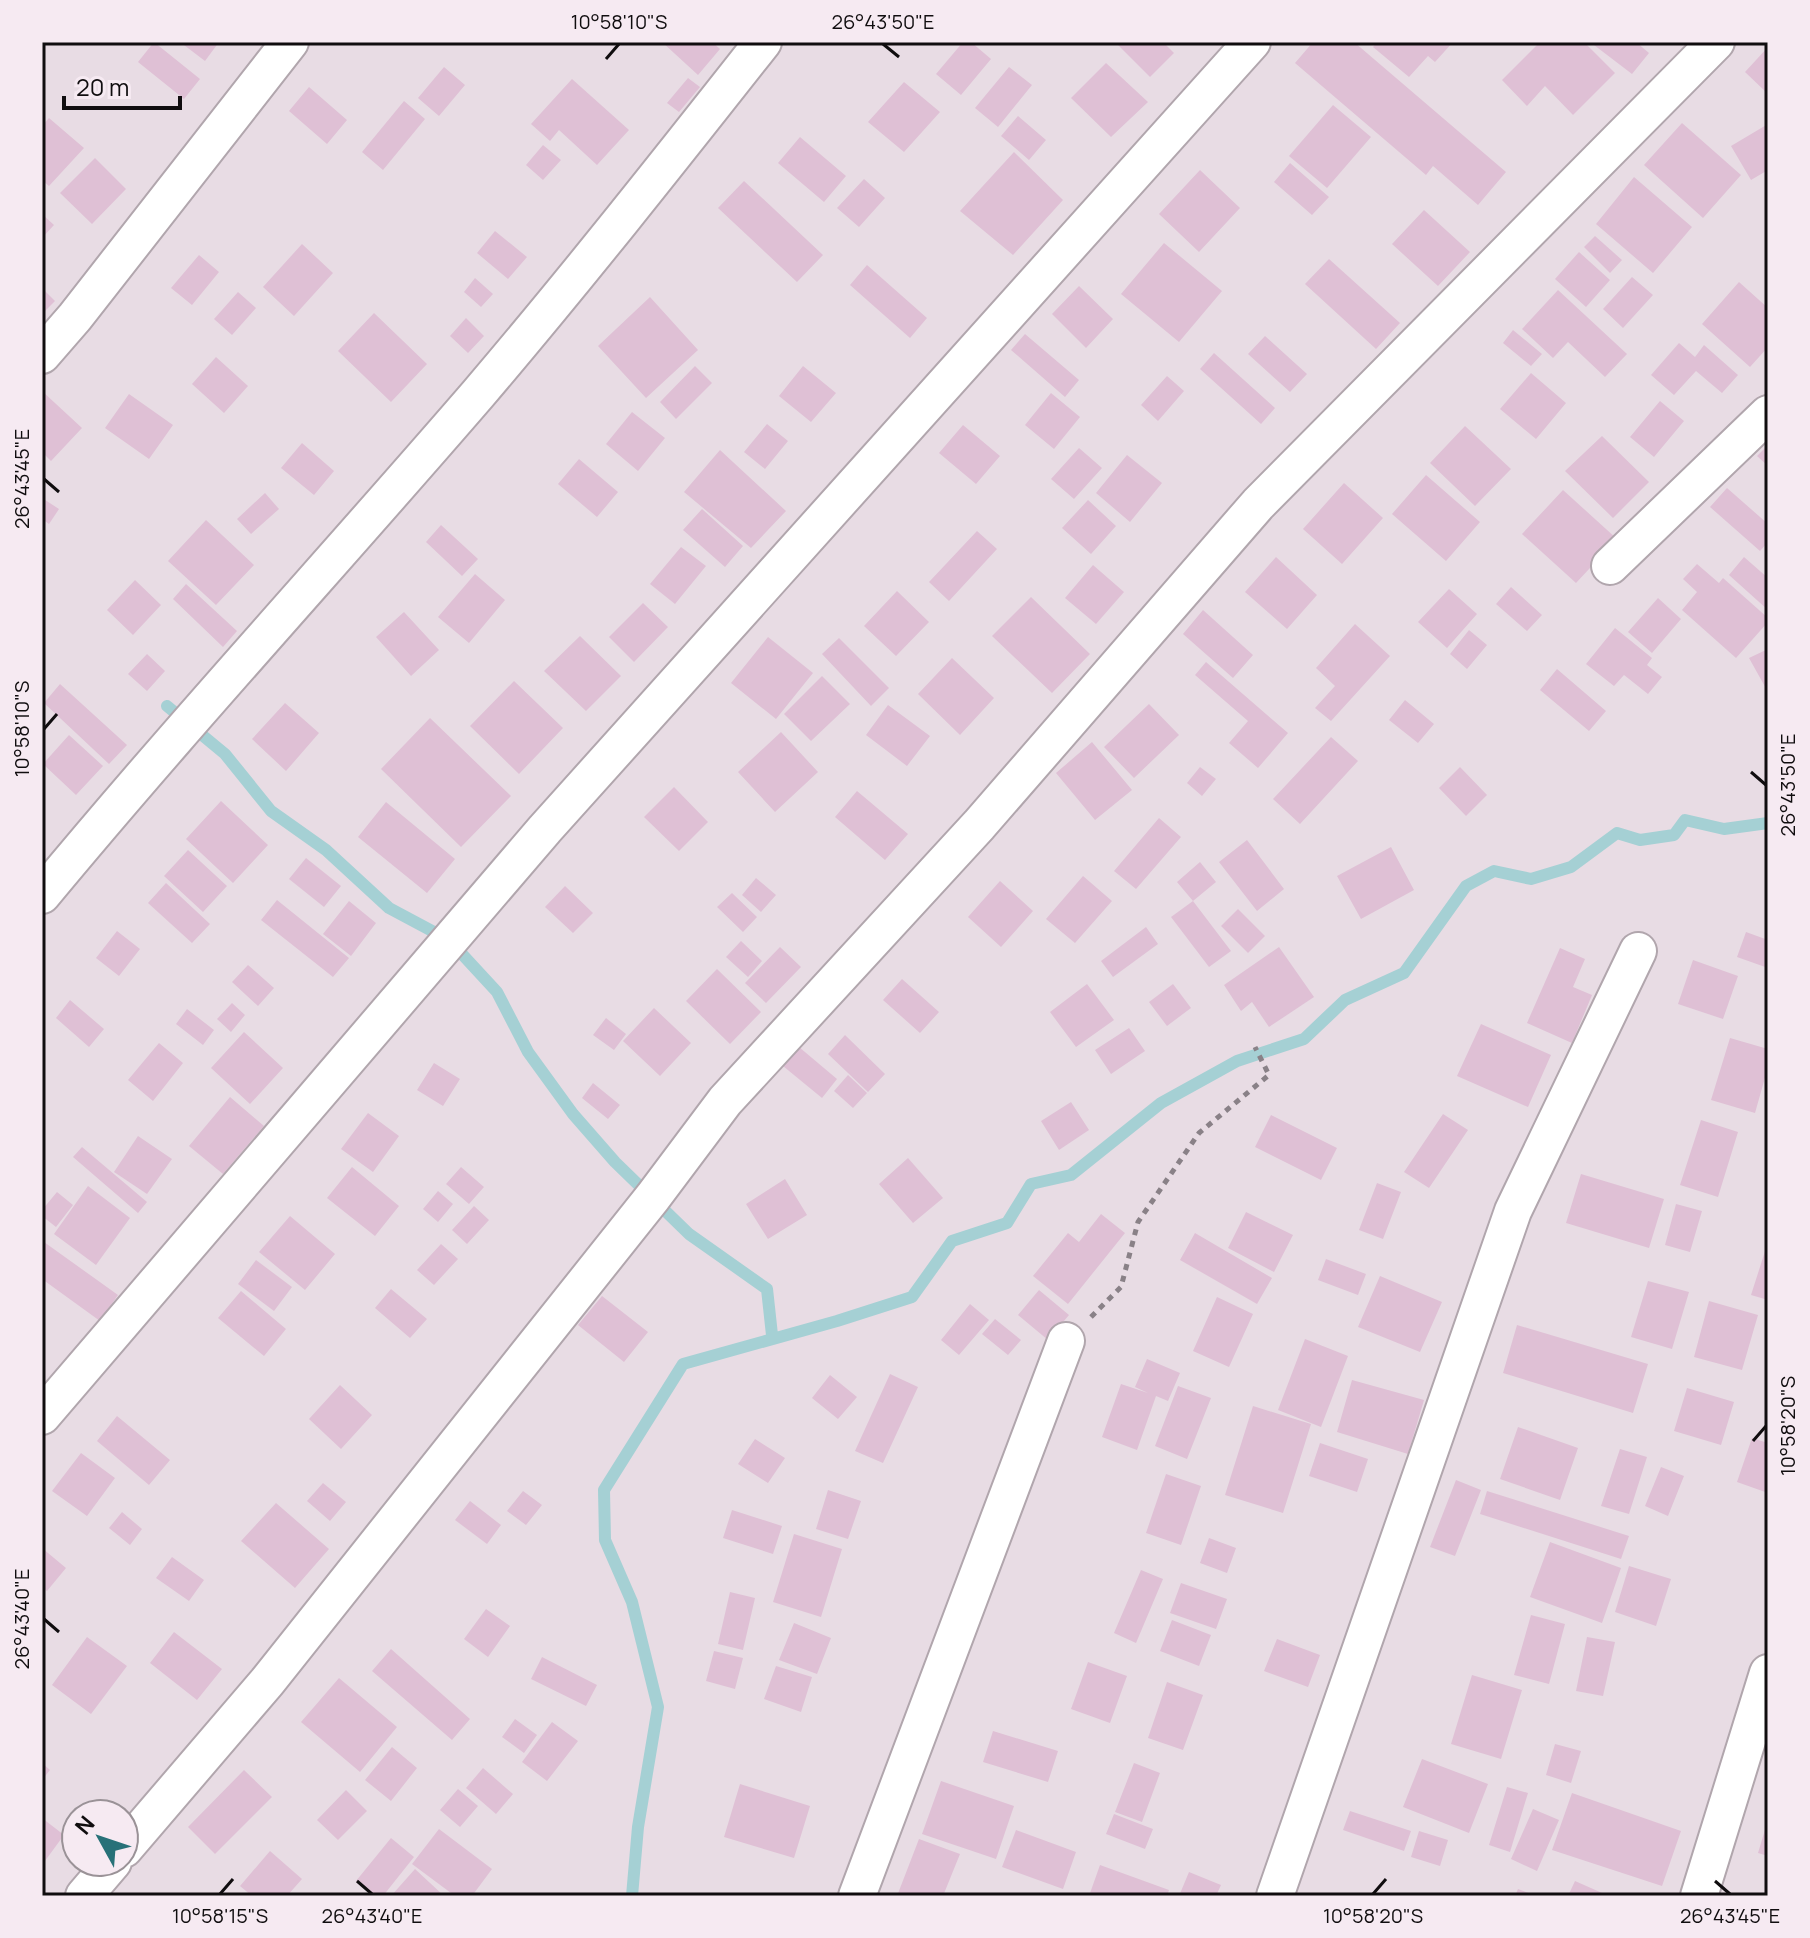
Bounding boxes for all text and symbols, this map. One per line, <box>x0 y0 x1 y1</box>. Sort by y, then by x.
text: 10°58'10"S <box>571 8 667 35</box>
text: 26°43'50"E <box>832 8 934 35</box>
scale bar <box>64 60 180 110</box>
text: 20 m <box>76 70 129 103</box>
text: 26°43'45"E <box>8 429 35 529</box>
text: 10°58'10"S <box>8 681 35 777</box>
text: 26°43'50"E <box>1774 734 1801 836</box>
text: 10°58'20"S <box>1774 1376 1801 1476</box>
text: 26°43'40"E <box>8 1569 35 1669</box>
north arrow <box>60 1798 140 1878</box>
text: N <box>68 1809 101 1841</box>
text: 10°58'15"S <box>172 1902 268 1929</box>
text: 26°43'40"E <box>322 1902 422 1929</box>
text: 10°58'20"S <box>1323 1902 1423 1929</box>
text: 26°43'45"E <box>1680 1902 1780 1929</box>

